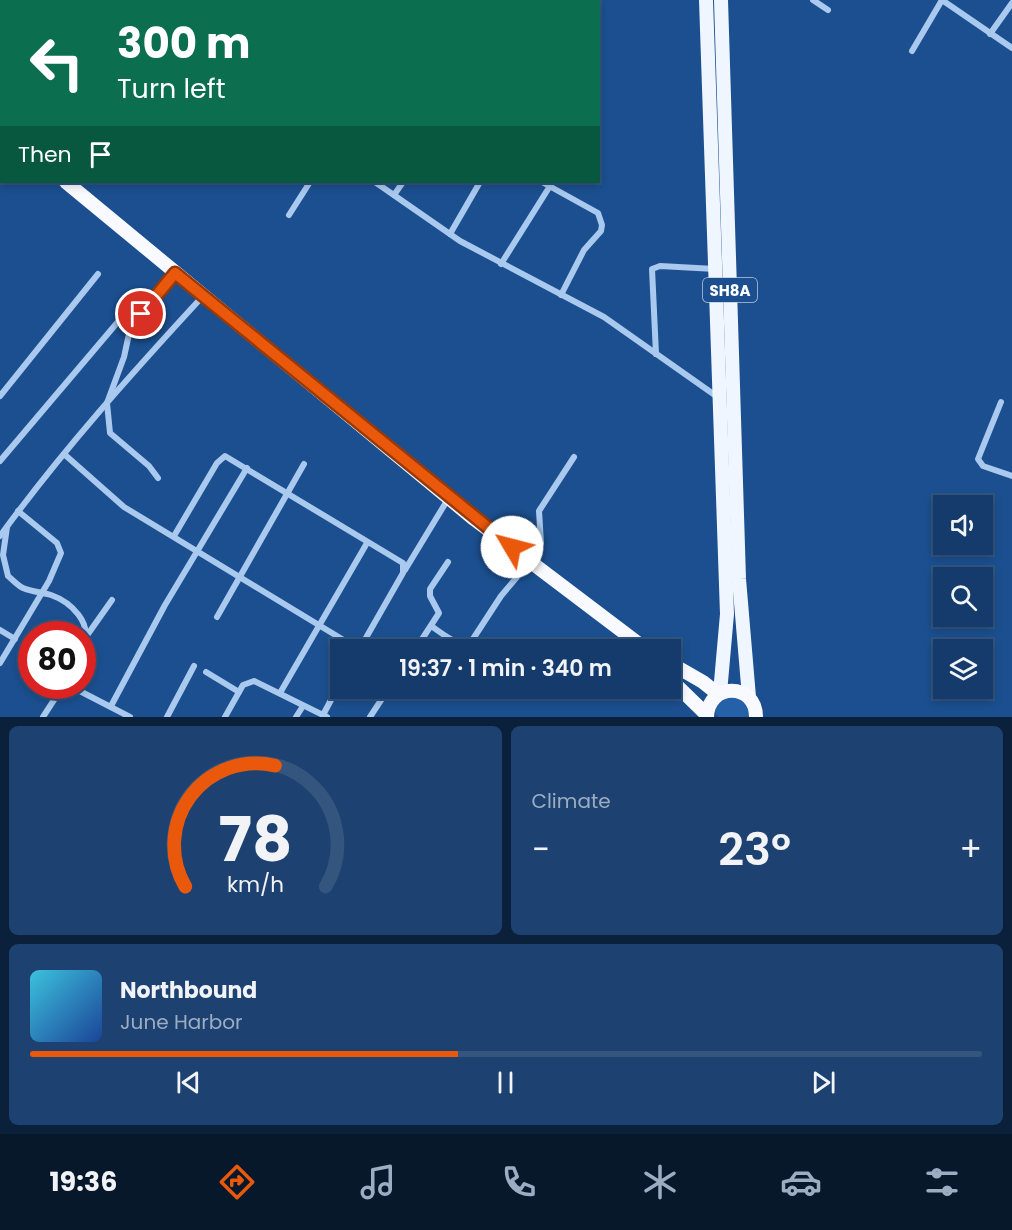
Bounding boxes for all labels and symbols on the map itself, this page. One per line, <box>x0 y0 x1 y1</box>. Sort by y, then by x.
road number: SH8A <box>703 278 757 302</box>
pin <box>115 288 166 339</box>
position arrow <box>480 515 544 579</box>
speed limit sign: 80 <box>18 621 96 699</box>

